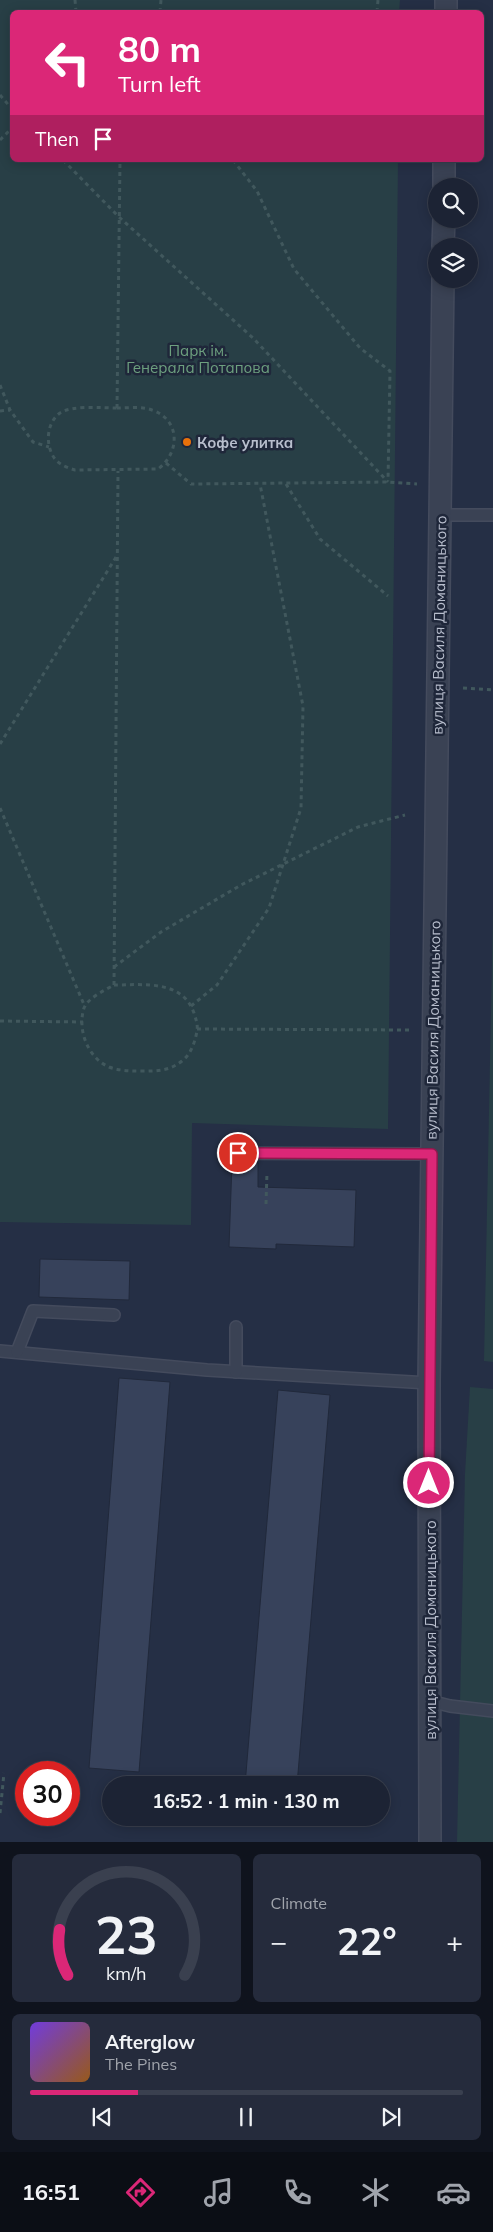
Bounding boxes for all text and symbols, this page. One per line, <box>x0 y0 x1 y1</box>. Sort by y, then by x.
text: 80 m <box>118 27 201 71</box>
icon: left <box>35 30 100 95</box>
text: Turn left <box>118 70 201 98</box>
icon: arrive <box>89 125 117 153</box>
text: Then <box>35 127 79 151</box>
map controls <box>428 178 478 288</box>
button: search <box>428 178 478 228</box>
button: layers <box>428 238 478 288</box>
park label: Парк ім. Генерала Потапова <box>126 341 270 377</box>
place label: Кофе улитка <box>197 433 293 452</box>
marker: Кофе улитка <box>181 436 193 448</box>
street label: вулиця Василя Доманицького <box>428 515 450 735</box>
street label: вулиця Василя Доманицького <box>422 920 444 1140</box>
pin <box>217 1132 259 1174</box>
icon: arrive <box>224 1139 252 1167</box>
position arrow <box>402 1456 454 1508</box>
street label: вулиця Василя Доманицького <box>421 1520 440 1740</box>
speed limit sign: 30 <box>15 1761 80 1826</box>
text: 16:52 · 1 min · 130 m <box>152 1789 340 1813</box>
text: Climate <box>271 1893 327 1913</box>
text: 23 <box>95 1902 157 1967</box>
text: 22° <box>337 1917 397 1965</box>
text: − <box>271 1924 287 1959</box>
text: + <box>446 1924 463 1959</box>
text: km/h <box>106 1962 146 1984</box>
text: Afterglow <box>105 2030 195 2054</box>
text: The Pines <box>105 2054 177 2074</box>
icon: previous <box>88 2103 116 2131</box>
icon: pause <box>232 2103 260 2131</box>
icon: next <box>377 2103 405 2131</box>
icon: directions <box>123 2175 158 2210</box>
icon: music <box>201 2175 236 2210</box>
icon: phone <box>280 2175 315 2210</box>
icon: climate <box>358 2175 393 2210</box>
icon: car <box>436 2175 471 2210</box>
text: 16:51 <box>22 2178 80 2206</box>

